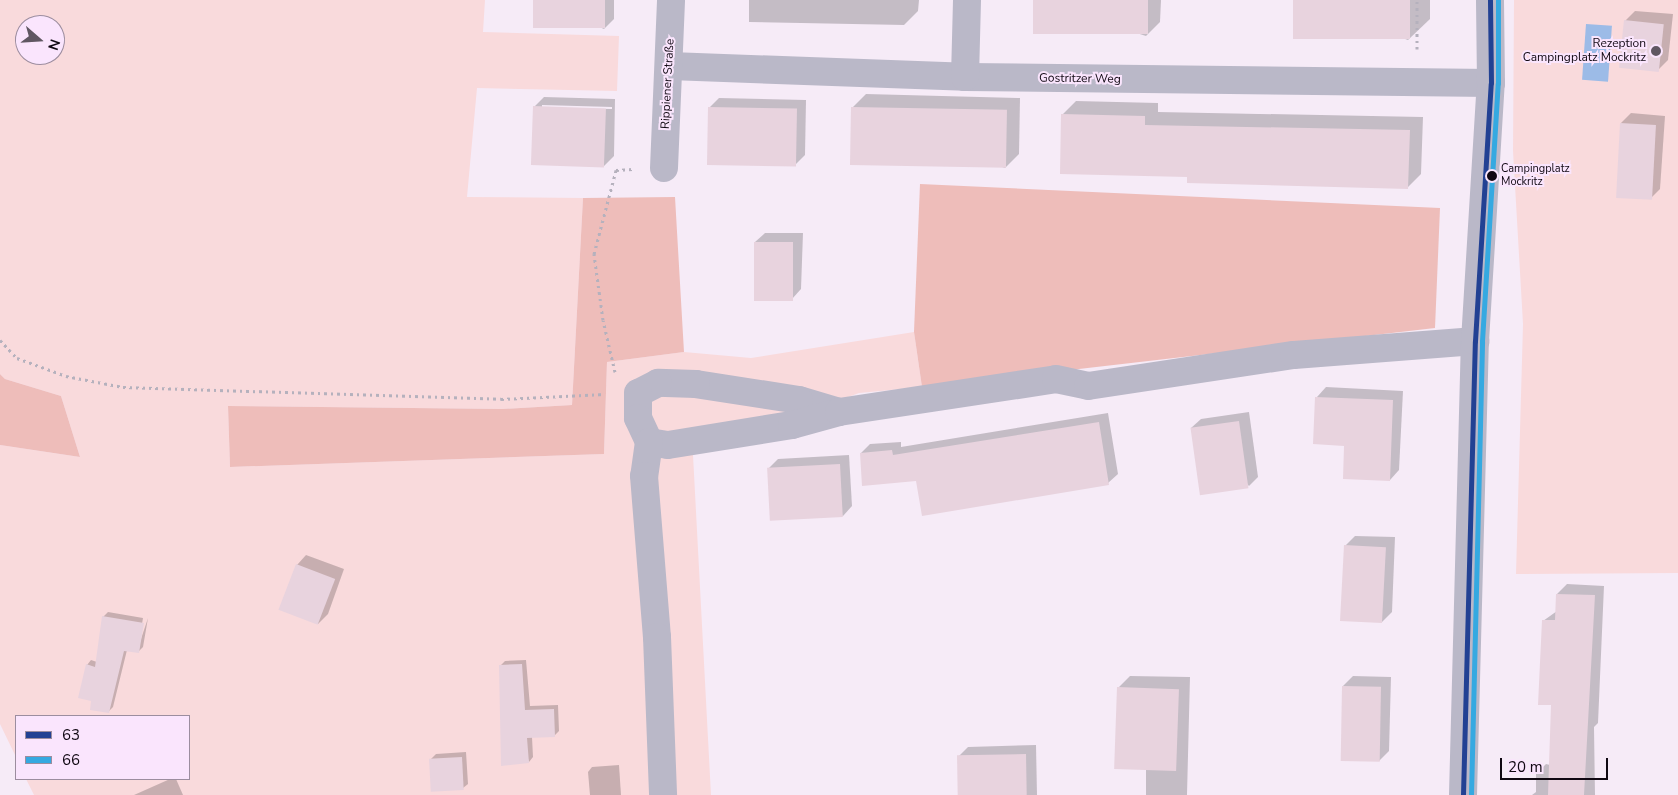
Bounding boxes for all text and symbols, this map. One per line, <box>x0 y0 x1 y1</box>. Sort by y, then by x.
north arrow <box>15 15 65 65</box>
text: N <box>43 37 64 53</box>
place label: Rezeption Campingplatz Mockritz <box>1523 37 1646 65</box>
street label: Rippiener Straße <box>658 38 678 130</box>
marker: Rezeption Campingplatz Mockritz <box>1650 45 1662 57</box>
street label: Gostritzer Weg <box>1039 71 1121 87</box>
place label: Campingplatz Mockritz <box>1501 163 1570 189</box>
marker: Campingplatz Mockritz <box>1487 171 1497 181</box>
legend <box>15 715 190 780</box>
text: 63 <box>62 725 80 745</box>
scale bar <box>1503 748 1610 780</box>
text: 66 <box>62 750 80 770</box>
text: 20 m <box>1508 757 1543 777</box>

